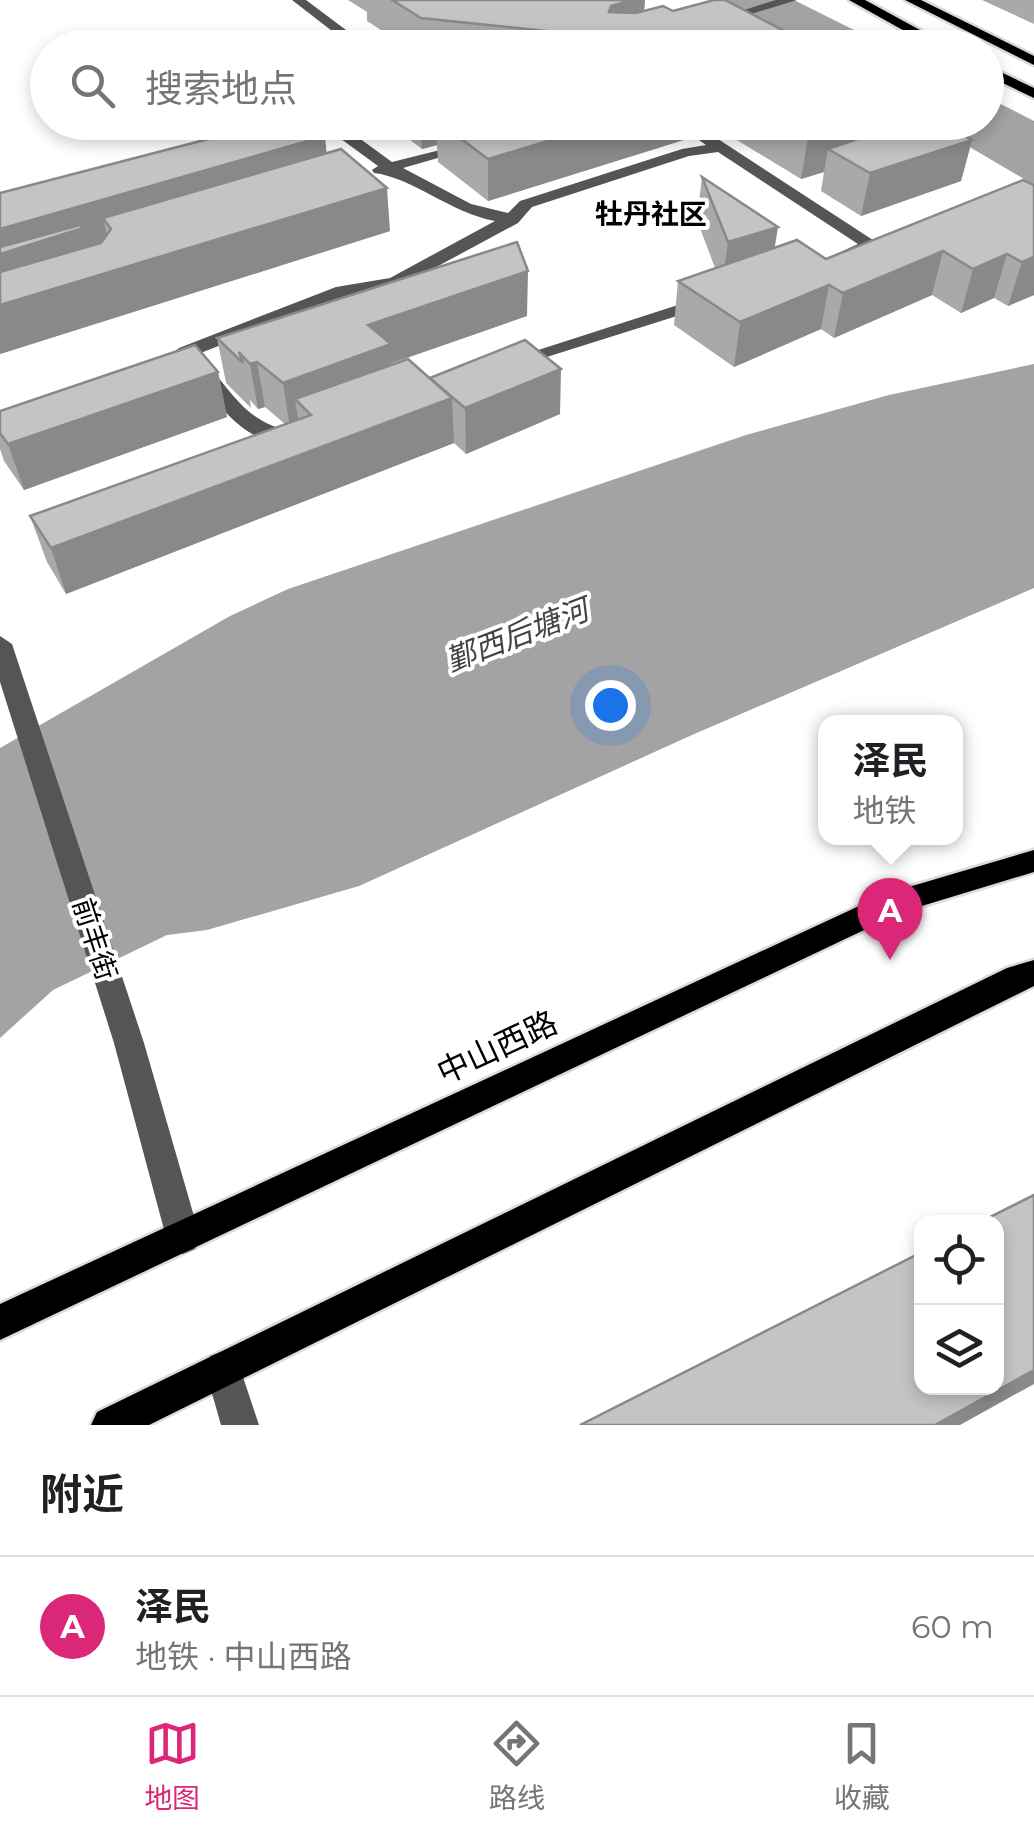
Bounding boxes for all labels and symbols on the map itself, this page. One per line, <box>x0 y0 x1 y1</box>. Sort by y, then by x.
district label: 牡丹社区 <box>595 197 707 231</box>
water label: 鄞西后塘河 <box>440 589 598 679</box>
your location <box>585 680 636 731</box>
pin: A <box>858 878 922 960</box>
street label: 前丰街 <box>66 894 124 984</box>
street label: 中山西路 <box>431 1002 563 1092</box>

